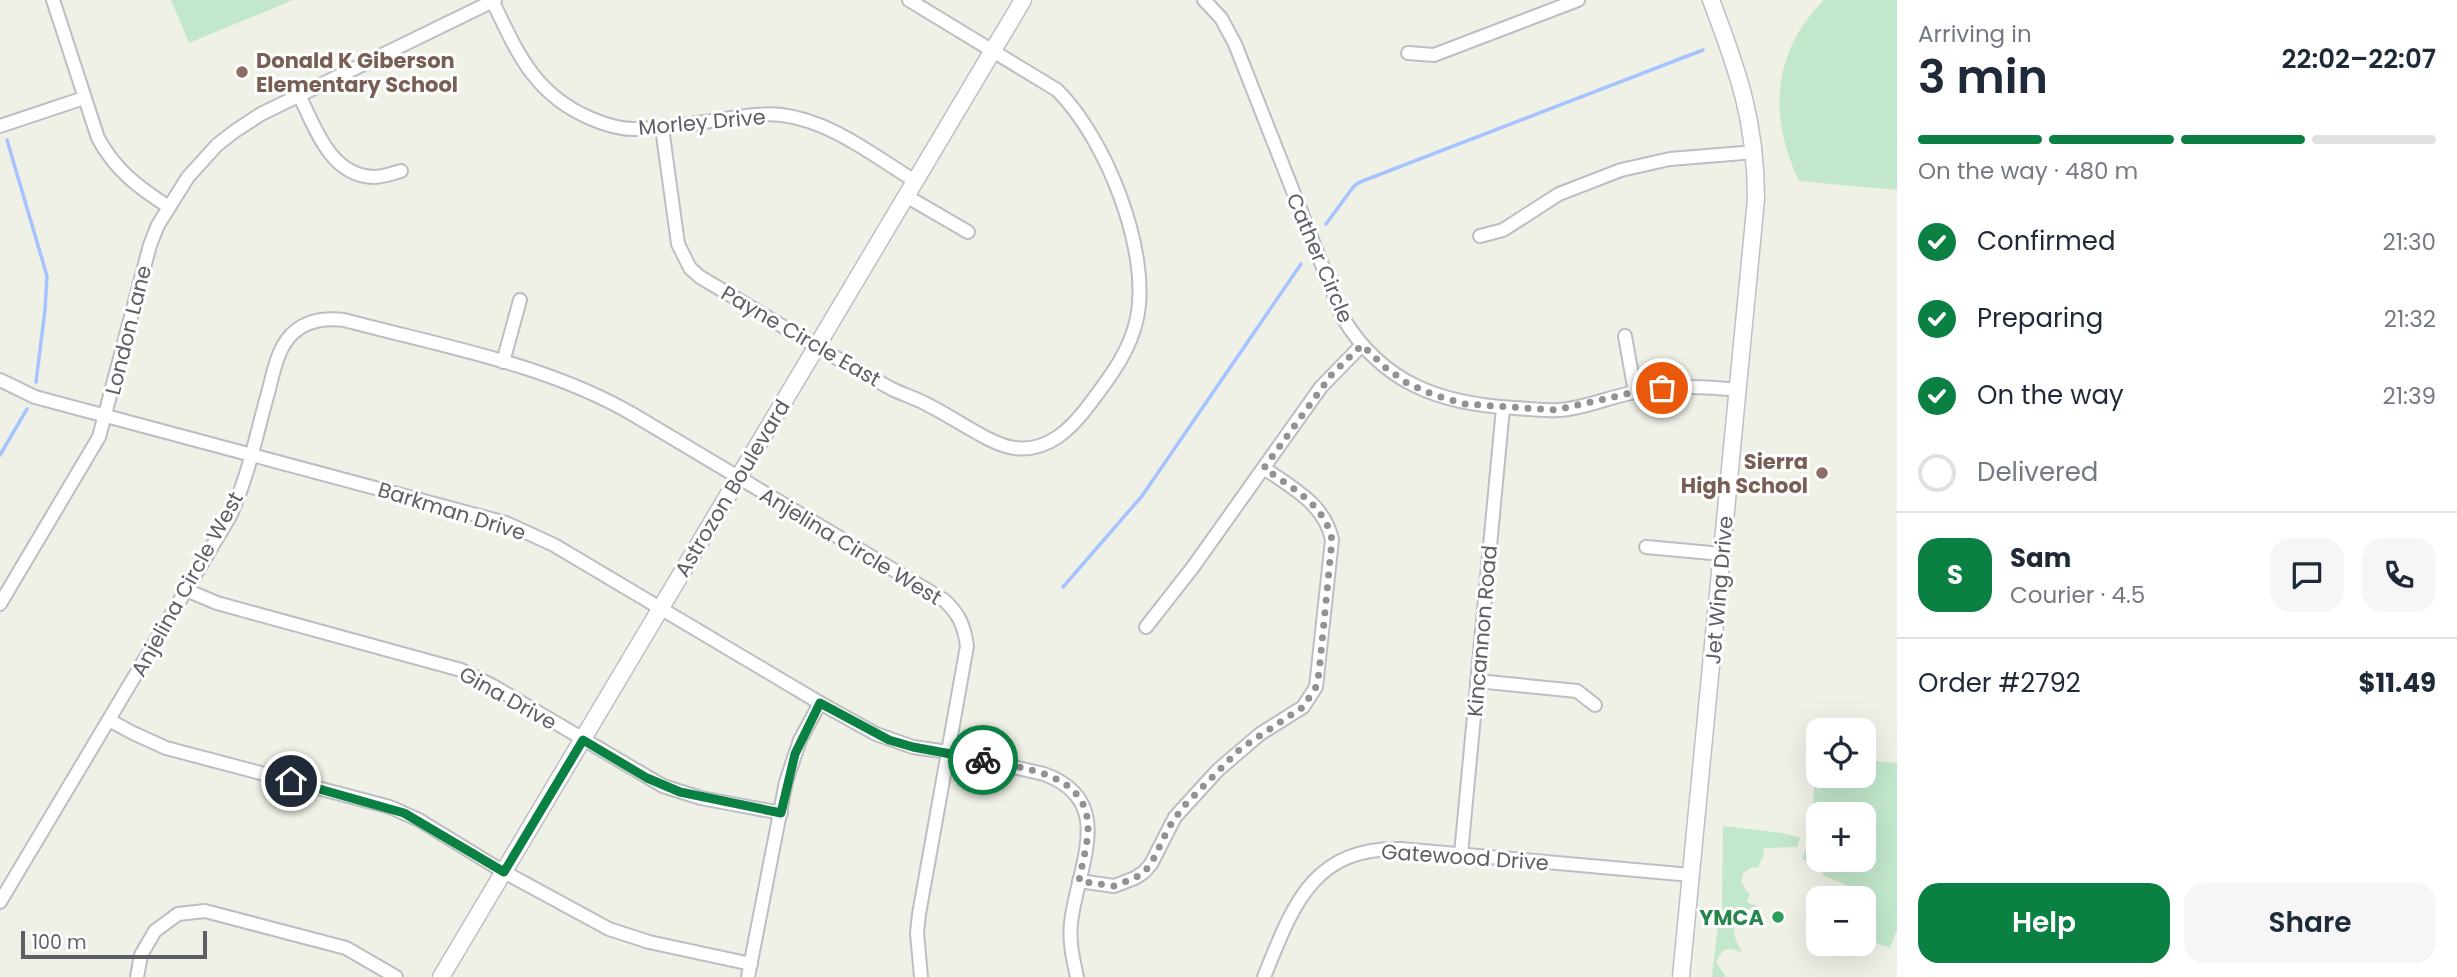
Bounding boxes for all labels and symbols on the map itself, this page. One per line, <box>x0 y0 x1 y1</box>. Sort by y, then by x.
place label: Donald K Giberson Elementary School <box>256 46 458 99</box>
marker: Donald K Giberson Elementary School <box>234 64 250 80</box>
street label: Morley Drive <box>637 102 767 142</box>
street label: Cather Circle <box>1280 189 1360 327</box>
street label: London Lane <box>98 262 158 398</box>
street label: Payne Circle East <box>716 279 886 393</box>
pin <box>1632 358 1692 418</box>
street label: Astrozon Boulevard <box>668 394 796 582</box>
place label: Sierra High School <box>1681 447 1808 500</box>
marker: Sierra High School <box>1814 465 1830 481</box>
street label: Barkman Drive <box>374 475 530 547</box>
street label: Anjelina Circle West <box>755 480 947 612</box>
street label: Anjelina Circle West <box>124 486 250 682</box>
street label: Jet Wing Drive <box>1698 515 1740 665</box>
street label: Kincannon Road <box>1460 544 1504 718</box>
street label: Gina Drive <box>454 659 562 737</box>
courier <box>948 725 1018 795</box>
pin <box>261 751 321 811</box>
street label: Gatewood Drive <box>1380 837 1550 877</box>
place label: YMCA <box>1699 903 1765 932</box>
marker: YMCA <box>1770 909 1786 925</box>
scale bar <box>21 928 206 960</box>

